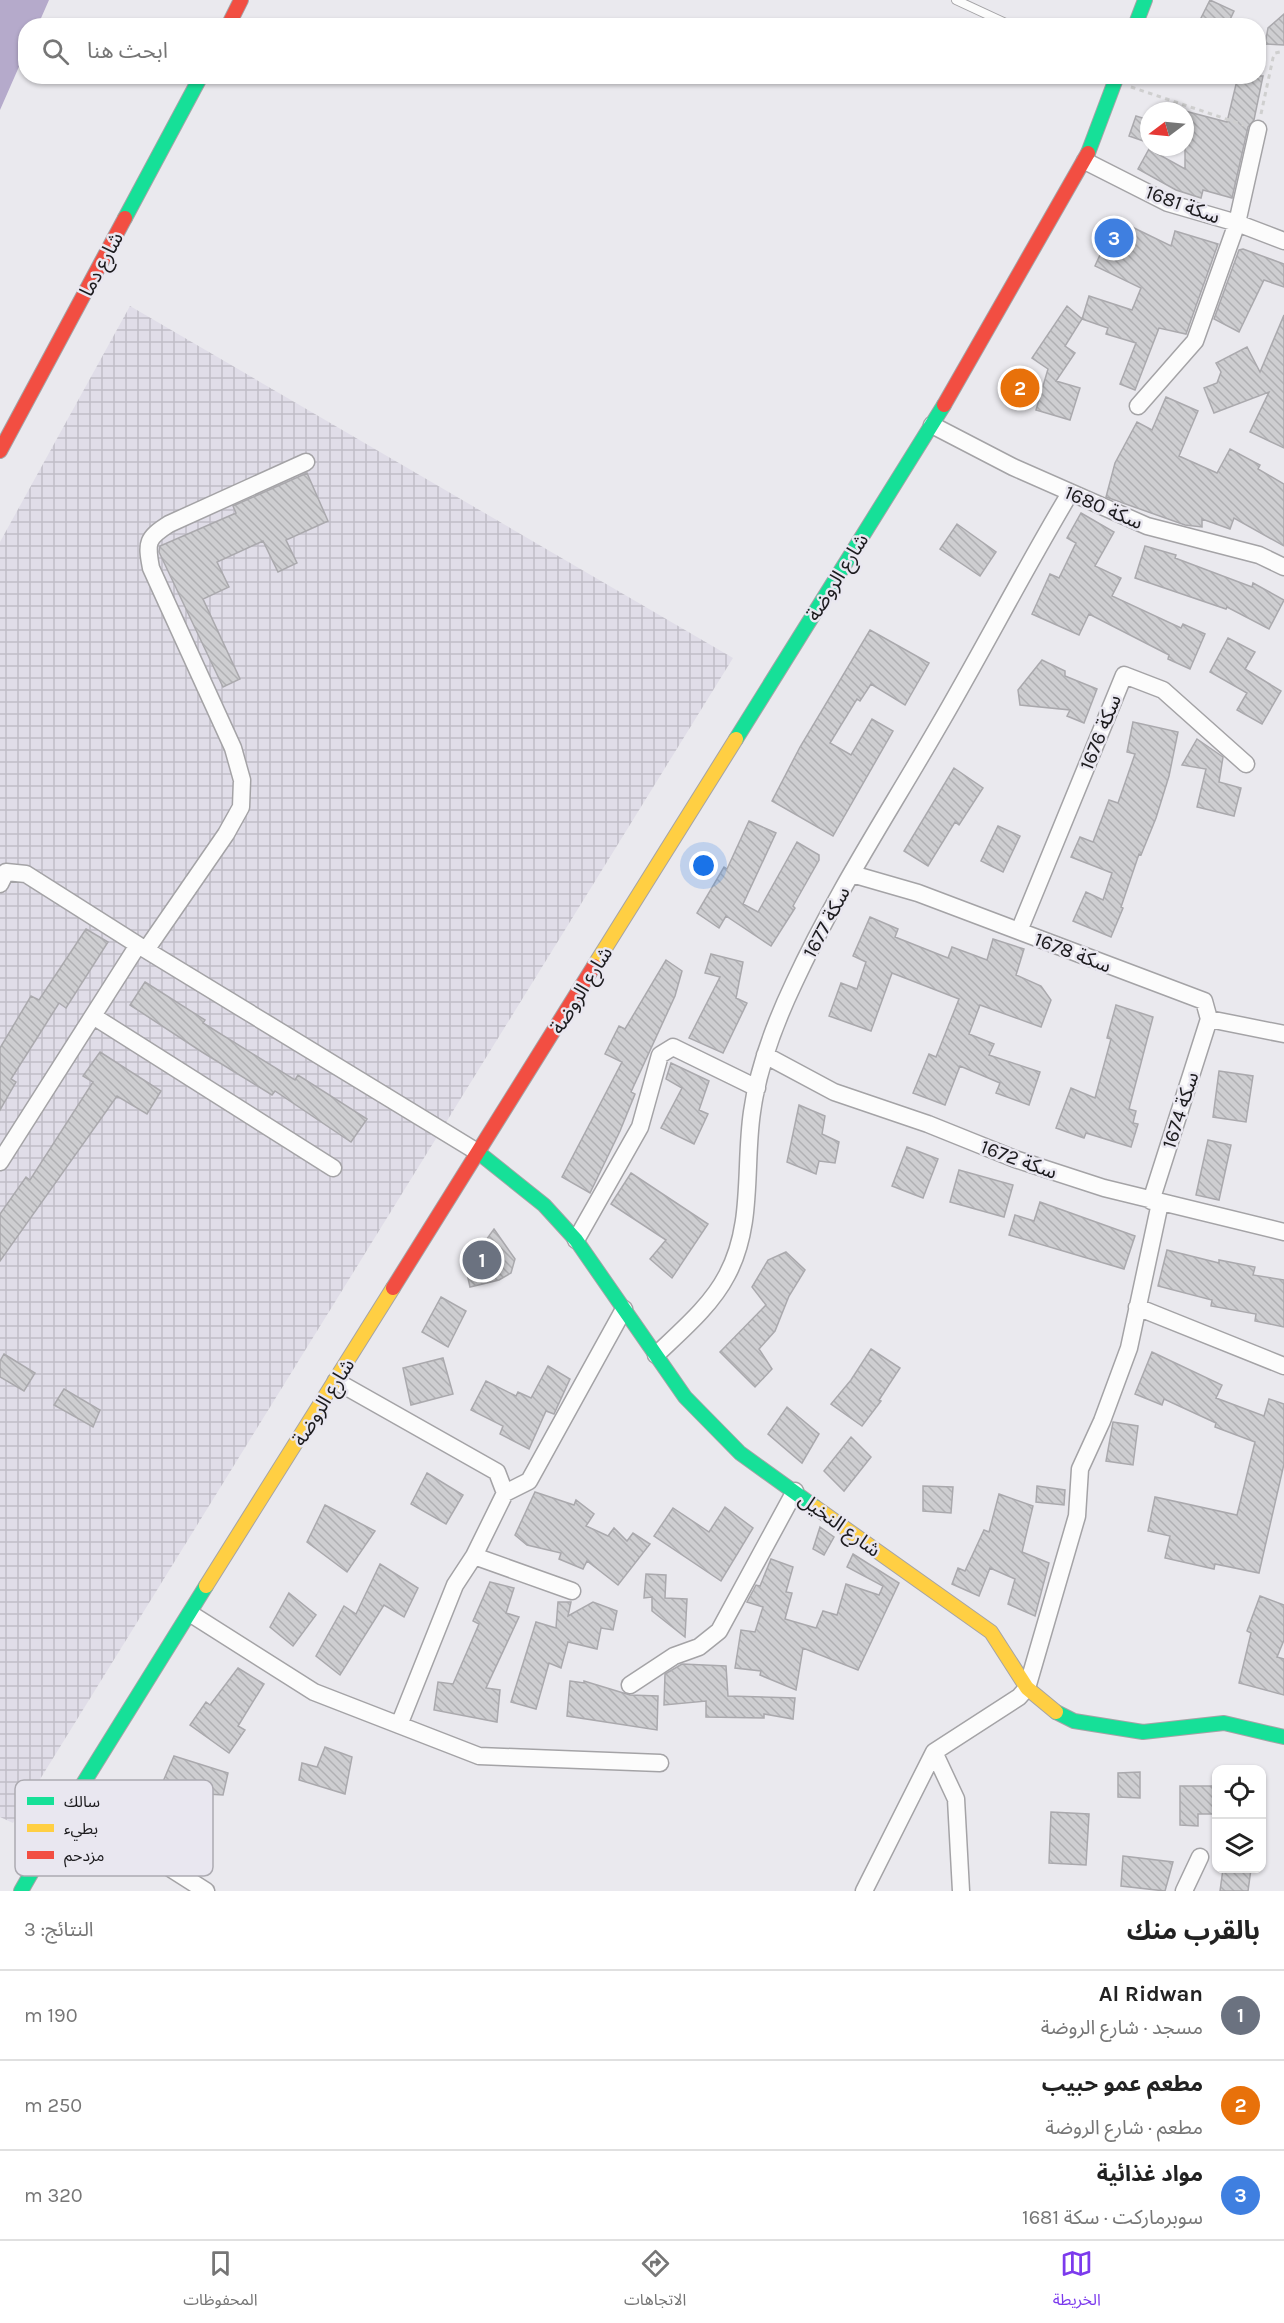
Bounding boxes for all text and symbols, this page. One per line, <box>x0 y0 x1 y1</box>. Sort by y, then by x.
search box <box>18 18 1266 84</box>
icon: search <box>39 35 72 68</box>
text: ابحث هنا <box>87 38 168 64</box>
north arrow <box>1140 102 1194 156</box>
street label: سكة 1681 <box>1143 180 1223 228</box>
pin: 3 <box>1094 216 1134 260</box>
street label: شارع دما <box>75 228 131 302</box>
pin: 2 <box>1000 366 1040 410</box>
street label: سكة 1680 <box>1061 481 1146 534</box>
street label: شارع الروضة <box>802 529 876 627</box>
street label: سكة 1676 <box>1075 691 1126 773</box>
your location <box>689 851 718 880</box>
street label: سكة 1677 <box>798 883 855 962</box>
street label: سكة 1678 <box>1031 927 1114 978</box>
street label: شارع الروضة <box>546 942 620 1040</box>
street label: سكة 1674 <box>1157 1069 1204 1151</box>
street label: سكة 1672 <box>978 1135 1060 1184</box>
pin: 1 <box>462 1238 502 1282</box>
street label: شارع الروضة <box>288 1354 362 1452</box>
street label: شارع النخيل <box>793 1487 885 1564</box>
map controls <box>1212 1765 1266 1873</box>
button: locate <box>1212 1765 1266 1819</box>
legend <box>15 1780 213 1876</box>
text: سالك <box>64 1792 100 1811</box>
text: بطيء <box>64 1819 98 1841</box>
button: layers <box>1212 1819 1266 1873</box>
text: مزدحم <box>64 1846 104 1868</box>
text: بالقرب منك <box>1127 1915 1260 1946</box>
text: النتائج: 3 <box>24 1918 94 1941</box>
text: Al Ridwan <box>1099 1981 1203 2007</box>
text: 190 m <box>24 2004 78 2027</box>
text: 1 <box>1237 2004 1244 2027</box>
text: مسجد · شارع الروضة <box>1041 2016 1203 2039</box>
text: مطعم عمو حبيب <box>1042 2071 1203 2097</box>
text: 250 m <box>24 2094 82 2117</box>
text: 2 <box>1234 2094 1247 2117</box>
text: مطعم · شارع الروضة <box>1045 2116 1203 2139</box>
text: مواد غذائية <box>1097 2161 1203 2187</box>
text: 320 m <box>24 2184 83 2207</box>
text: 3 <box>1234 2184 1247 2207</box>
text: سوبرماركت · سكة 1681 <box>1022 2206 1203 2229</box>
tab: المحفوظات <box>183 2247 257 2317</box>
tab: الاتجاهات <box>624 2247 686 2317</box>
tab: الخريطة <box>1053 2247 1101 2317</box>

